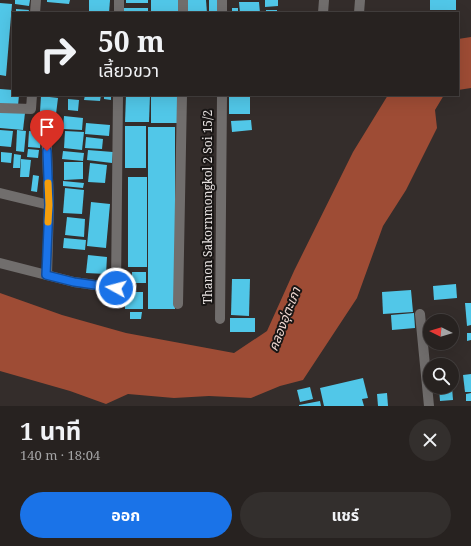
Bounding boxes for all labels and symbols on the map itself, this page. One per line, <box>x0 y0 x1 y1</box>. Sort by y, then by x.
pin <box>30 110 64 151</box>
street label: Thanon Sakornmongkol 2 Soi 15/2 <box>199 110 216 304</box>
position arrow <box>95 267 137 309</box>
water label: คลองอุ่ตะเภา <box>264 284 305 353</box>
north arrow <box>423 314 459 350</box>

